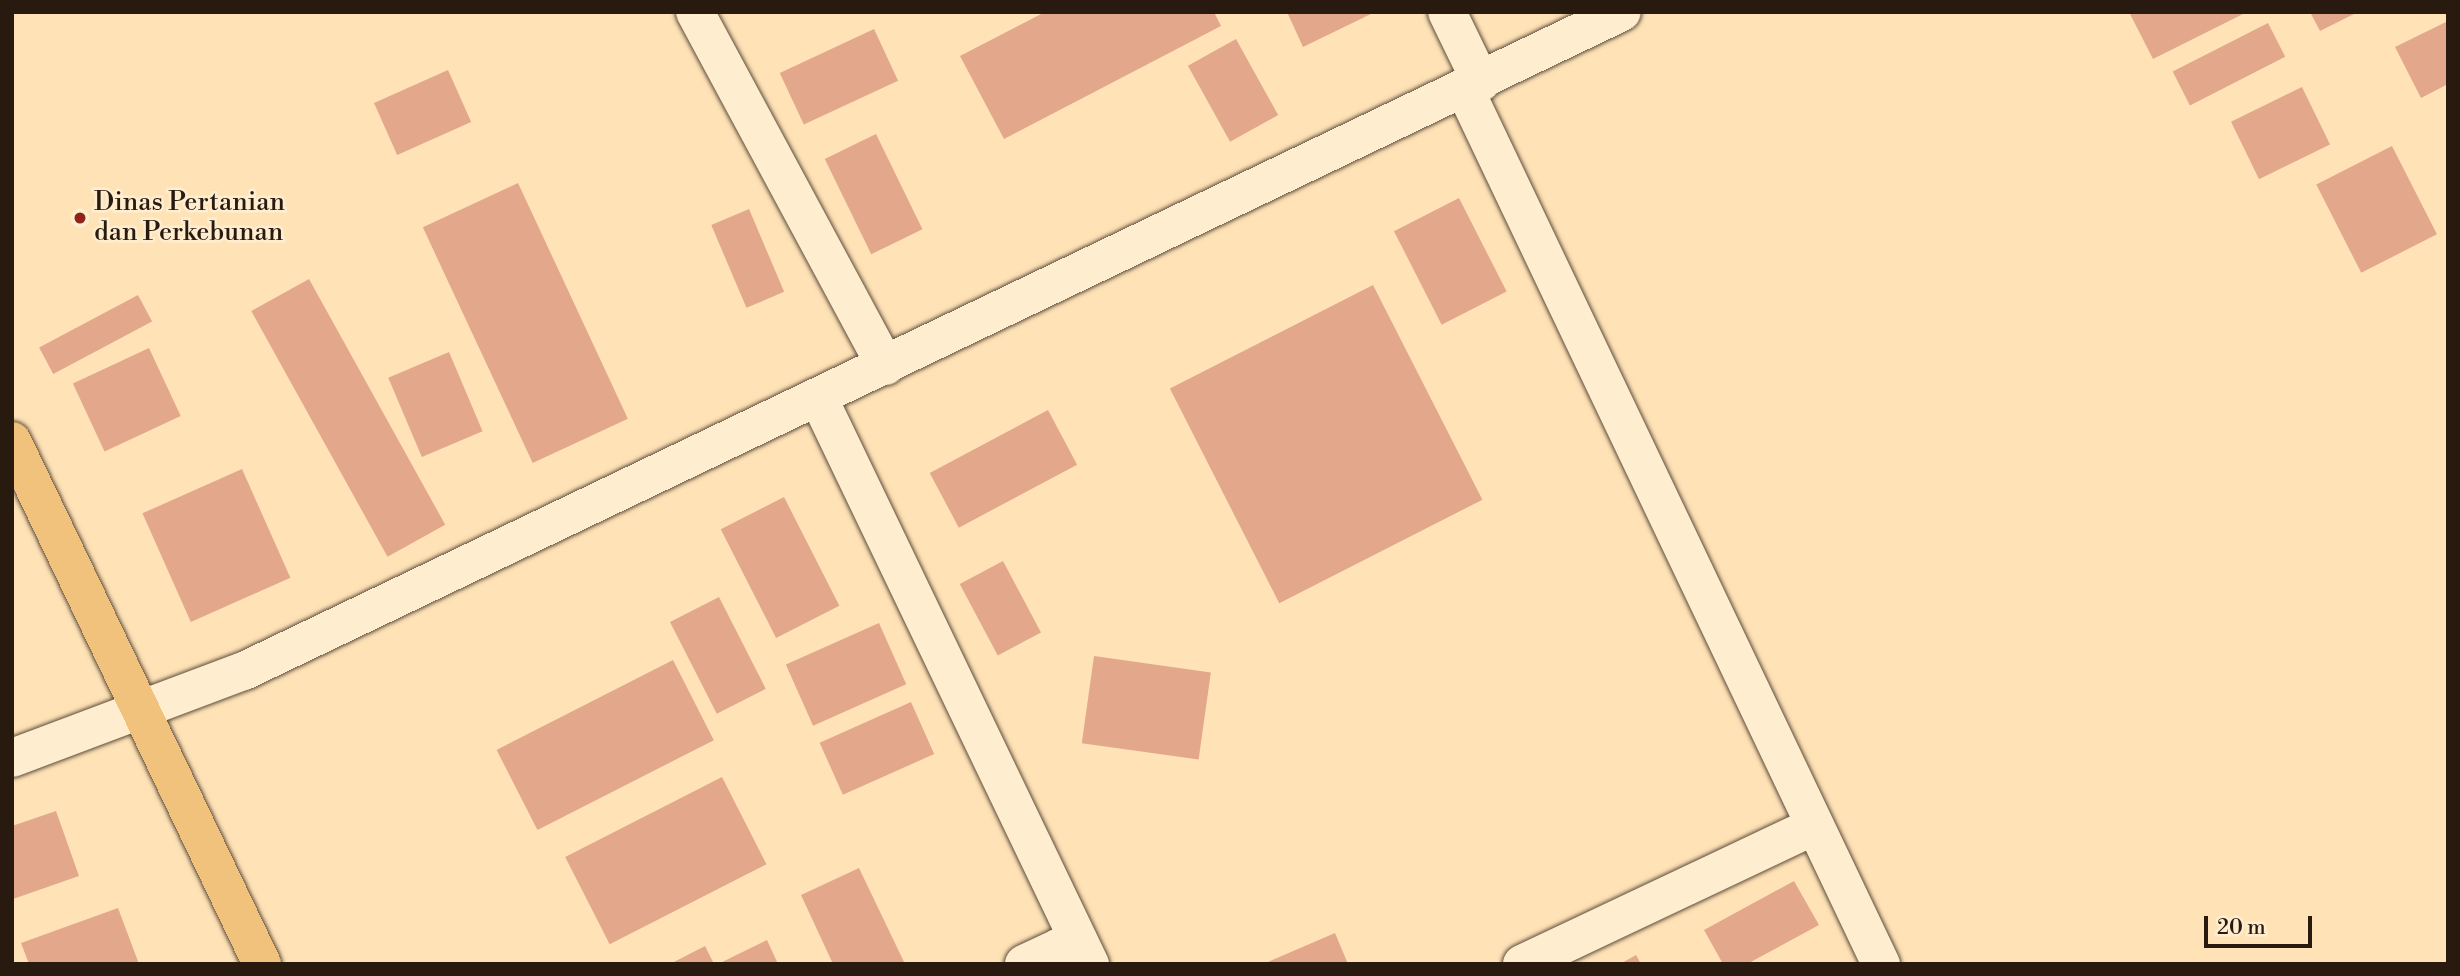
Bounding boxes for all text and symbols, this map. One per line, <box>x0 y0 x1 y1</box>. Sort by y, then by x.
place label: Dinas Pertanian dan Perkebunan <box>94 187 285 248</box>
marker: Dinas Pertanian dan Perkebunan <box>72 210 88 226</box>
scale bar <box>2208 902 2316 946</box>
text: 20 m <box>2217 915 2266 941</box>

